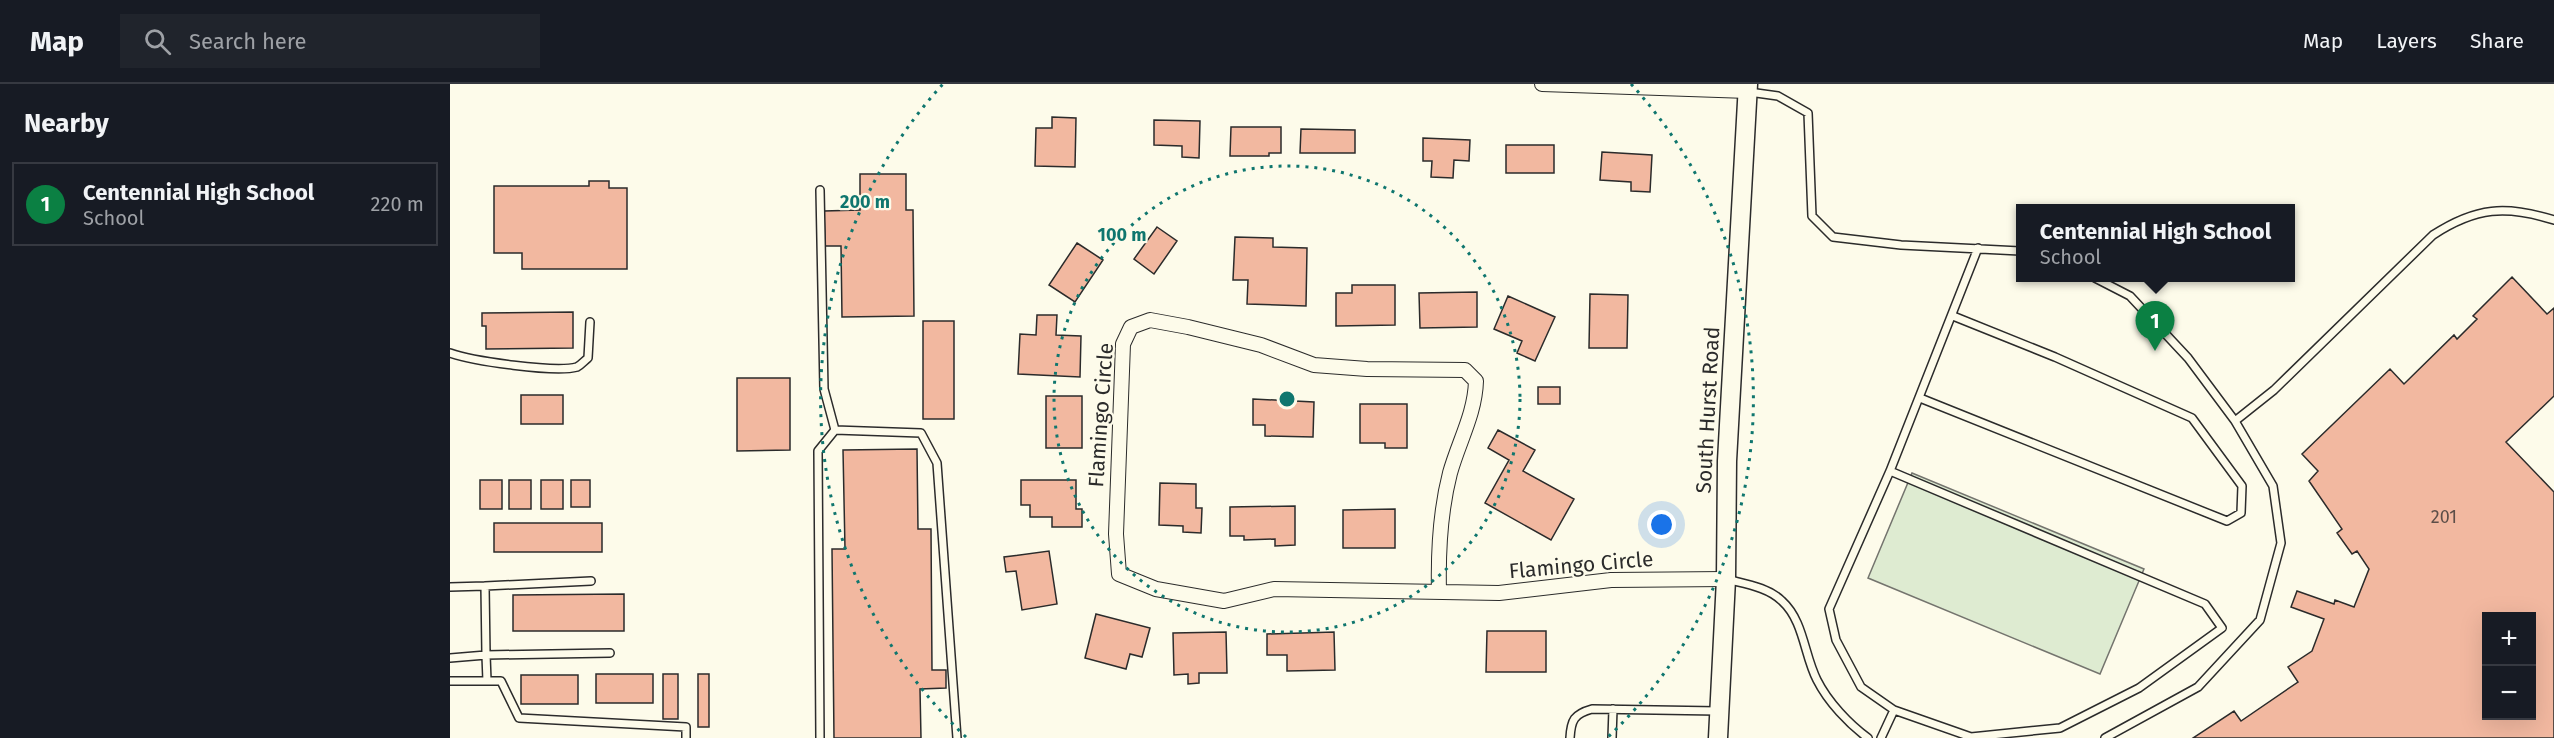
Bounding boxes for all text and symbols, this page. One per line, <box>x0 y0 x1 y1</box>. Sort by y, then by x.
search box <box>120 14 540 68</box>
text: Map <box>30 25 84 58</box>
icon: search <box>141 25 174 58</box>
text: Search here <box>189 28 307 55</box>
text: Map <box>2303 28 2343 54</box>
text: Layers <box>2376 28 2437 54</box>
text: Share <box>2470 28 2524 54</box>
text: Nearby <box>24 108 109 139</box>
text: Centennial High School <box>83 179 314 206</box>
text: 200 m <box>840 191 890 213</box>
text: 1 <box>41 192 50 216</box>
text: 220 m <box>371 192 424 216</box>
popup <box>2016 204 2295 282</box>
text: School <box>83 206 144 230</box>
text: Centennial High School <box>2040 218 2271 245</box>
text: 100 m <box>1098 224 1146 246</box>
text: School <box>2040 245 2101 269</box>
pin: 1 <box>2136 302 2174 351</box>
street label: South Hurst Road <box>1691 326 1725 494</box>
street label: Flamingo Circle <box>1083 342 1119 488</box>
centre of rings <box>1277 389 1297 409</box>
house number: 201 <box>2431 506 2457 528</box>
your location <box>1647 510 1676 539</box>
street label: Flamingo Circle <box>1508 546 1654 584</box>
map controls <box>2482 612 2536 720</box>
button: + <box>2482 612 2536 666</box>
button: − <box>2482 666 2536 720</box>

